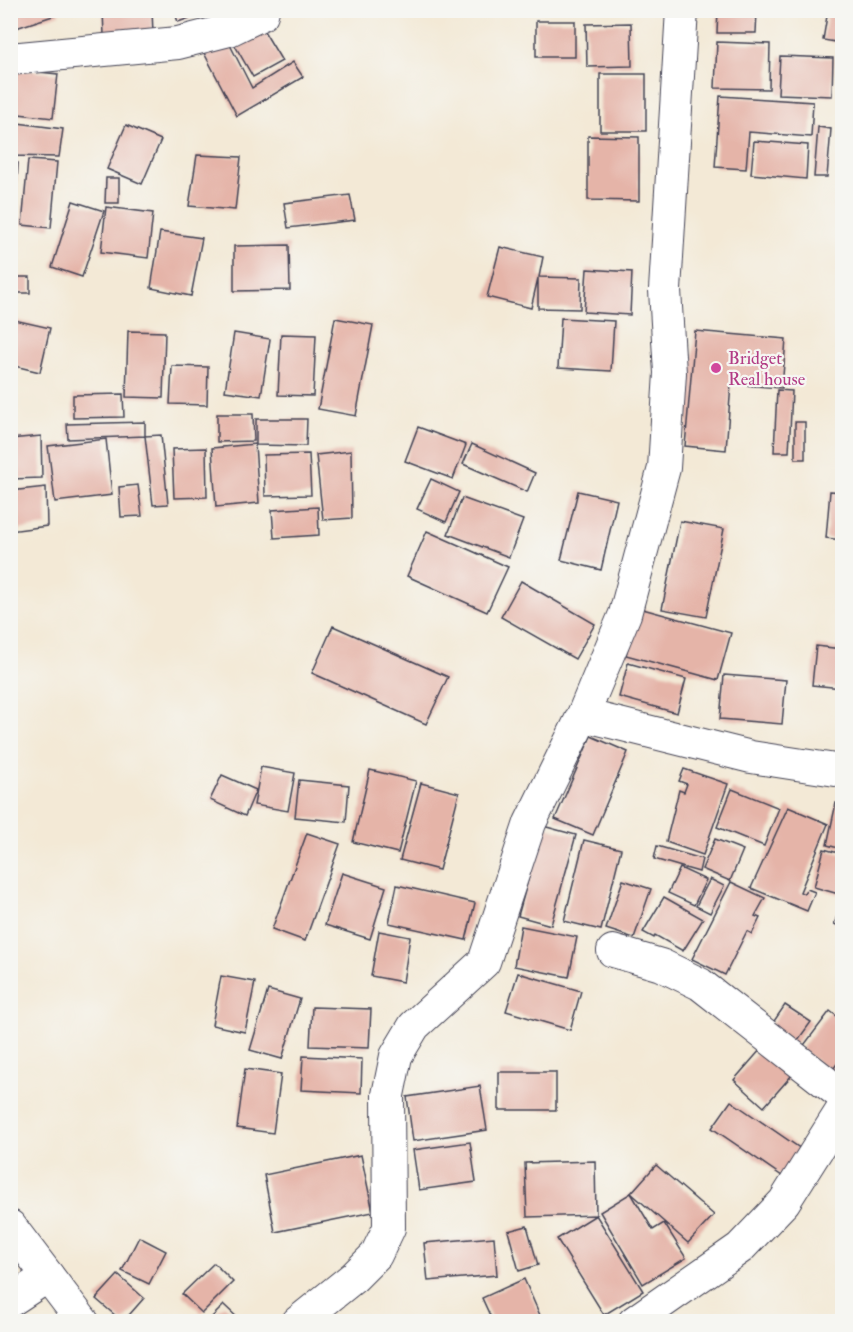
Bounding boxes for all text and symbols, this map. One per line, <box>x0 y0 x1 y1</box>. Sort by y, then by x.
place label: Bridget Real house <box>728 347 806 391</box>
marker: Bridget Real house <box>709 361 723 375</box>

